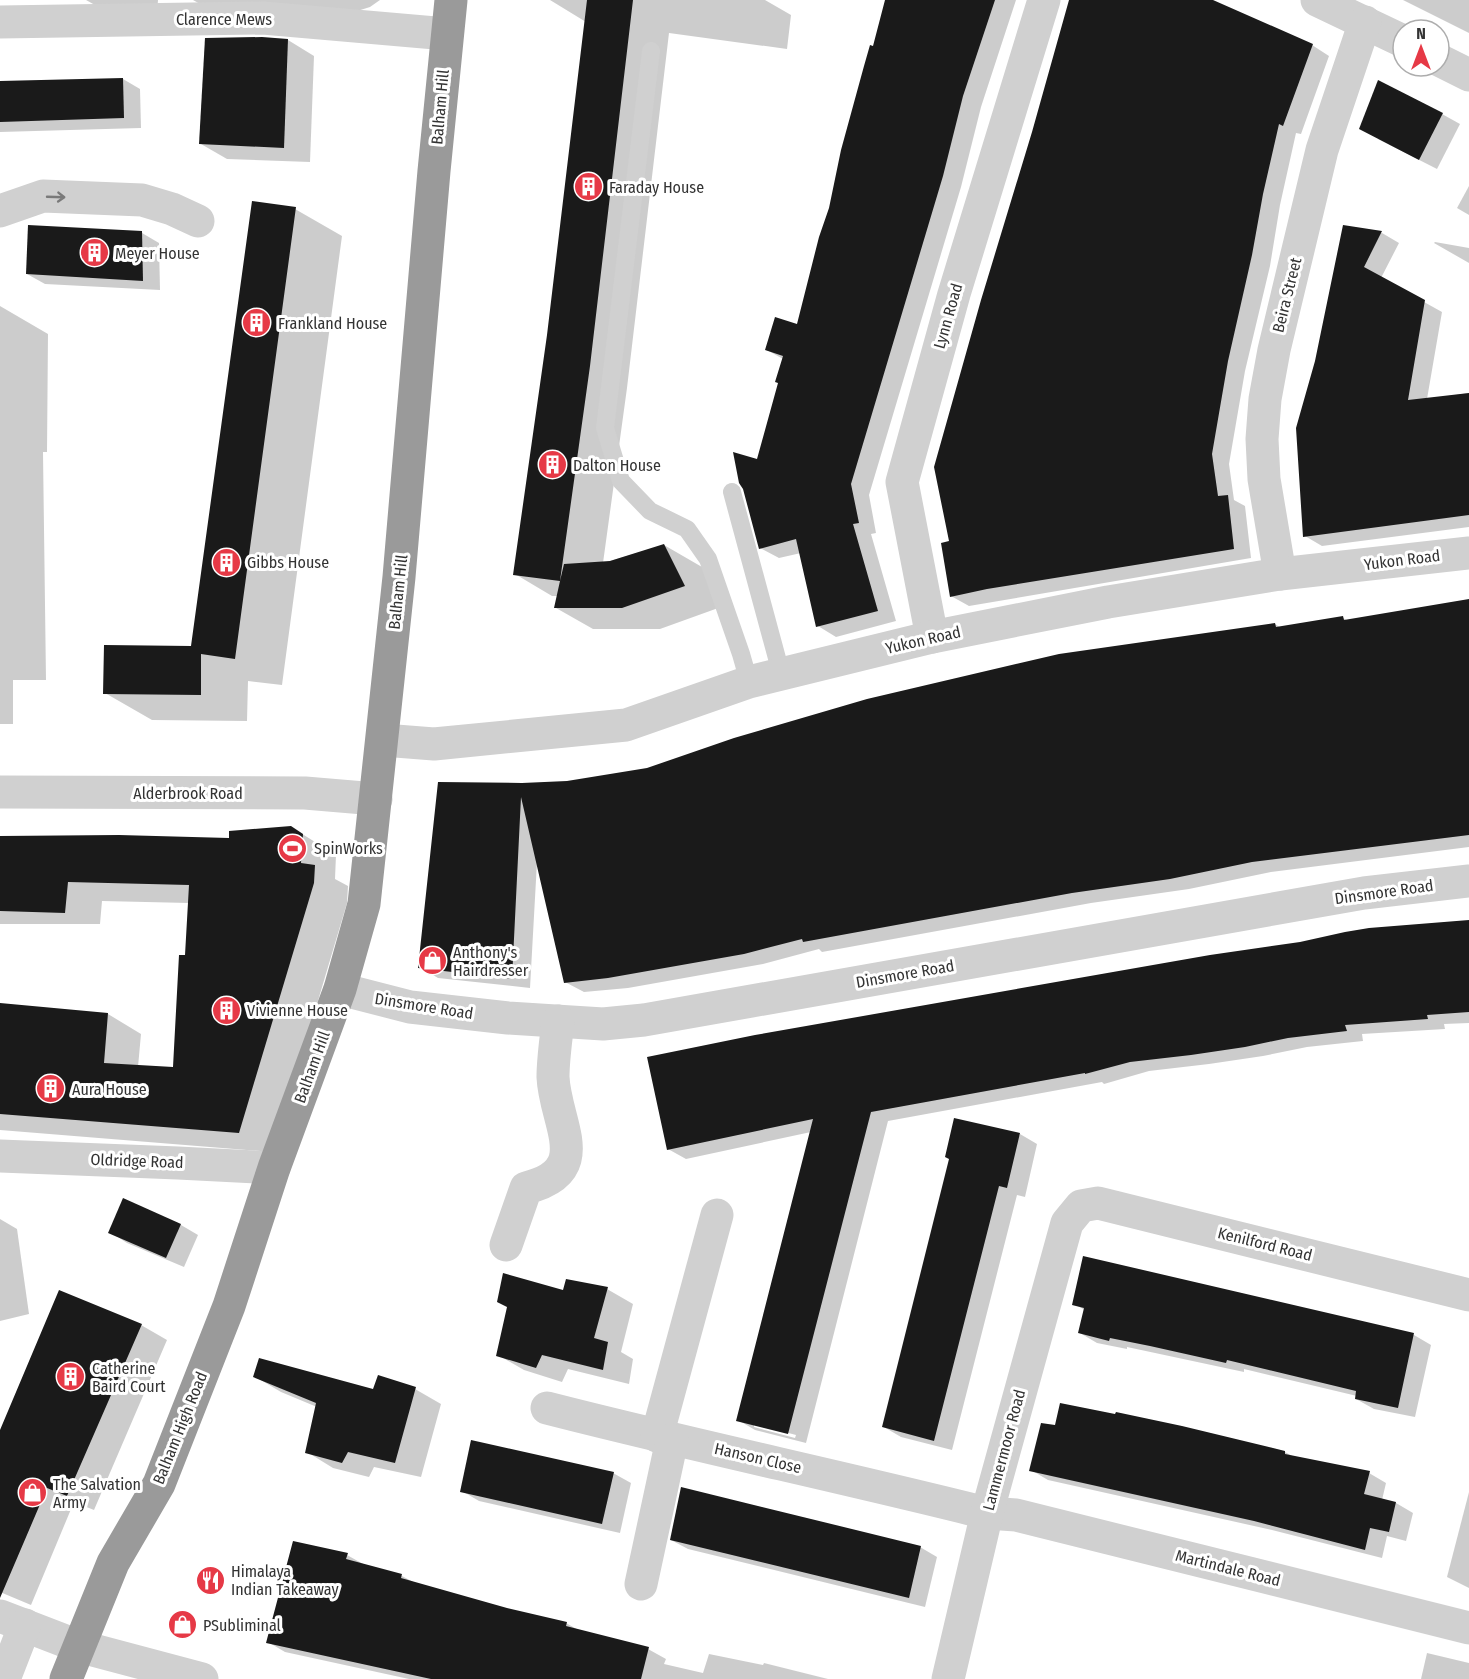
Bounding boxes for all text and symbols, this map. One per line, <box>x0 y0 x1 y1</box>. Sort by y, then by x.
street label: Clarence Mews <box>176 10 272 29</box>
north arrow <box>1391 18 1451 78</box>
text: N <box>1416 24 1426 43</box>
street label: Balham Hill <box>427 69 453 145</box>
building icon: Faraday House <box>572 171 604 203</box>
place label: Faraday House <box>609 178 704 197</box>
one-way arrow <box>45 191 65 202</box>
building icon: Meyer House <box>78 237 110 269</box>
place label: Meyer House <box>115 244 200 263</box>
street label: Beira Street <box>1269 255 1306 335</box>
street label: Lynn Road <box>930 281 966 351</box>
building icon: Frankland House <box>241 307 273 339</box>
place label: Frankland House <box>278 314 387 333</box>
building icon: Dalton House <box>536 449 568 481</box>
place label: Dalton House <box>573 456 661 475</box>
building icon: Gibbs House <box>210 546 242 578</box>
street label: Yukon Road <box>1363 546 1441 574</box>
place label: Gibbs House <box>247 553 329 572</box>
street label: Balham Hill <box>385 554 411 630</box>
street label: Yukon Road <box>884 622 962 658</box>
street label: Alderbrook Road <box>133 784 243 803</box>
sports icon: SpinWorks <box>277 832 309 864</box>
place label: SpinWorks <box>314 839 383 858</box>
street label: Dinsmore Road <box>1334 876 1434 908</box>
place label: Anthony's Hairdresser <box>453 943 529 980</box>
shop icon: Anthony's Hairdresser <box>416 945 448 977</box>
street label: Dinsmore Road <box>854 956 956 992</box>
street label: Dinsmore Road <box>373 989 475 1023</box>
building icon: Vivienne House <box>210 994 242 1026</box>
place label: Vivienne House <box>247 1001 348 1020</box>
street label: Balham Hill <box>290 1028 334 1106</box>
building icon: Aura House <box>35 1073 67 1105</box>
place label: Aura House <box>72 1080 147 1099</box>
street label: Oldridge Road <box>90 1150 184 1172</box>
street label: Kenilford Road <box>1216 1223 1314 1265</box>
place label: Catherine Baird Court <box>92 1359 166 1396</box>
building icon: Catherine Baird Court <box>55 1361 87 1393</box>
street label: Balham High Road <box>149 1369 211 1487</box>
street label: Lammermoor Road <box>979 1387 1029 1513</box>
street label: Hanson Close <box>713 1439 803 1477</box>
place label: The Salvation Army <box>53 1475 141 1512</box>
shop icon: The Salvation Army <box>16 1477 48 1509</box>
street label: Martindale Road <box>1173 1546 1283 1590</box>
place label: Himalaya Indian Takeaway <box>231 1562 339 1599</box>
restaurant icon: Himalaya Indian Takeaway <box>194 1564 226 1596</box>
shop icon: PSubliminal <box>166 1609 198 1641</box>
place label: PSubliminal <box>203 1616 281 1635</box>

